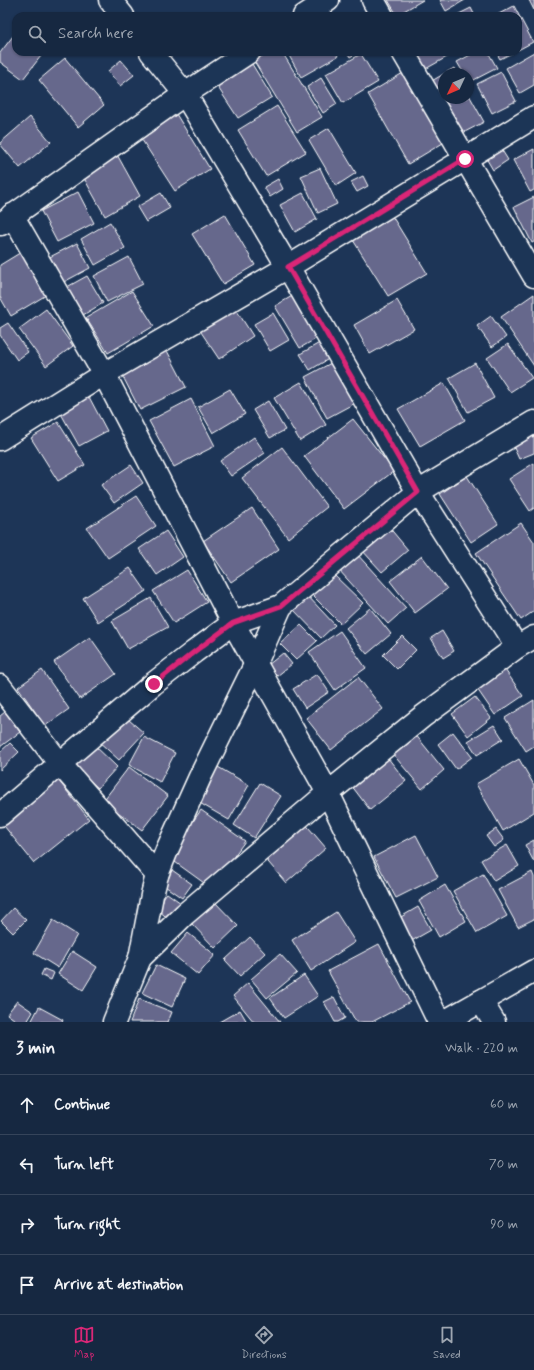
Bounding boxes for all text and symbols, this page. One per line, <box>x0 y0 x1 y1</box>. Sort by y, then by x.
search box <box>12 12 522 56</box>
icon: search <box>26 23 48 45</box>
text: Search here <box>58 24 134 44</box>
north arrow <box>438 68 474 104</box>
route start <box>456 150 474 168</box>
route end <box>145 675 163 693</box>
text: 3 min <box>16 1037 55 1059</box>
text: Walk · 220 m <box>445 1040 518 1057</box>
icon: ahead <box>16 1094 38 1116</box>
text: Continue <box>54 1095 110 1115</box>
text: 60 m <box>490 1096 518 1113</box>
icon: left <box>16 1154 38 1176</box>
text: Turn left <box>54 1155 114 1175</box>
text: 70 m <box>489 1156 518 1173</box>
icon: right <box>16 1214 38 1236</box>
text: Turn right <box>54 1215 121 1235</box>
text: 90 m <box>490 1216 518 1233</box>
icon: arrive <box>16 1274 38 1296</box>
text: Arrive at destination <box>54 1275 183 1295</box>
tab: Map <box>73 1324 95 1362</box>
tab: Directions <box>241 1324 287 1362</box>
tab: Saved <box>433 1324 461 1362</box>

